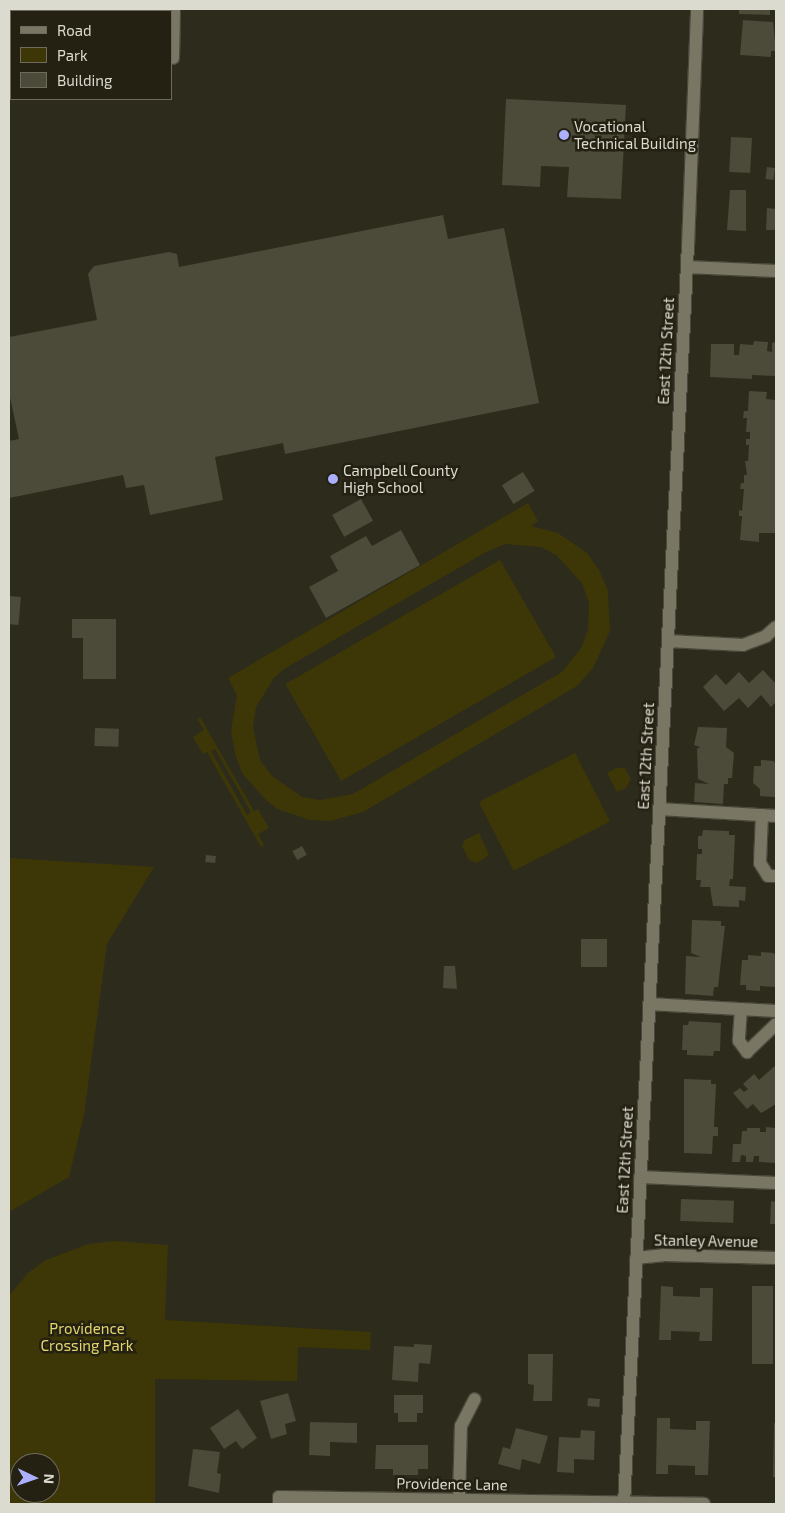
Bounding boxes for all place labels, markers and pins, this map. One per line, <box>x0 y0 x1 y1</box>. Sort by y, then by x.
place label: Vocational Technical Building <box>574 117 696 152</box>
marker: Vocational Technical Building <box>558 129 570 141</box>
place label: Campbell County High School <box>343 461 458 496</box>
marker: Campbell County High School <box>327 473 339 485</box>

